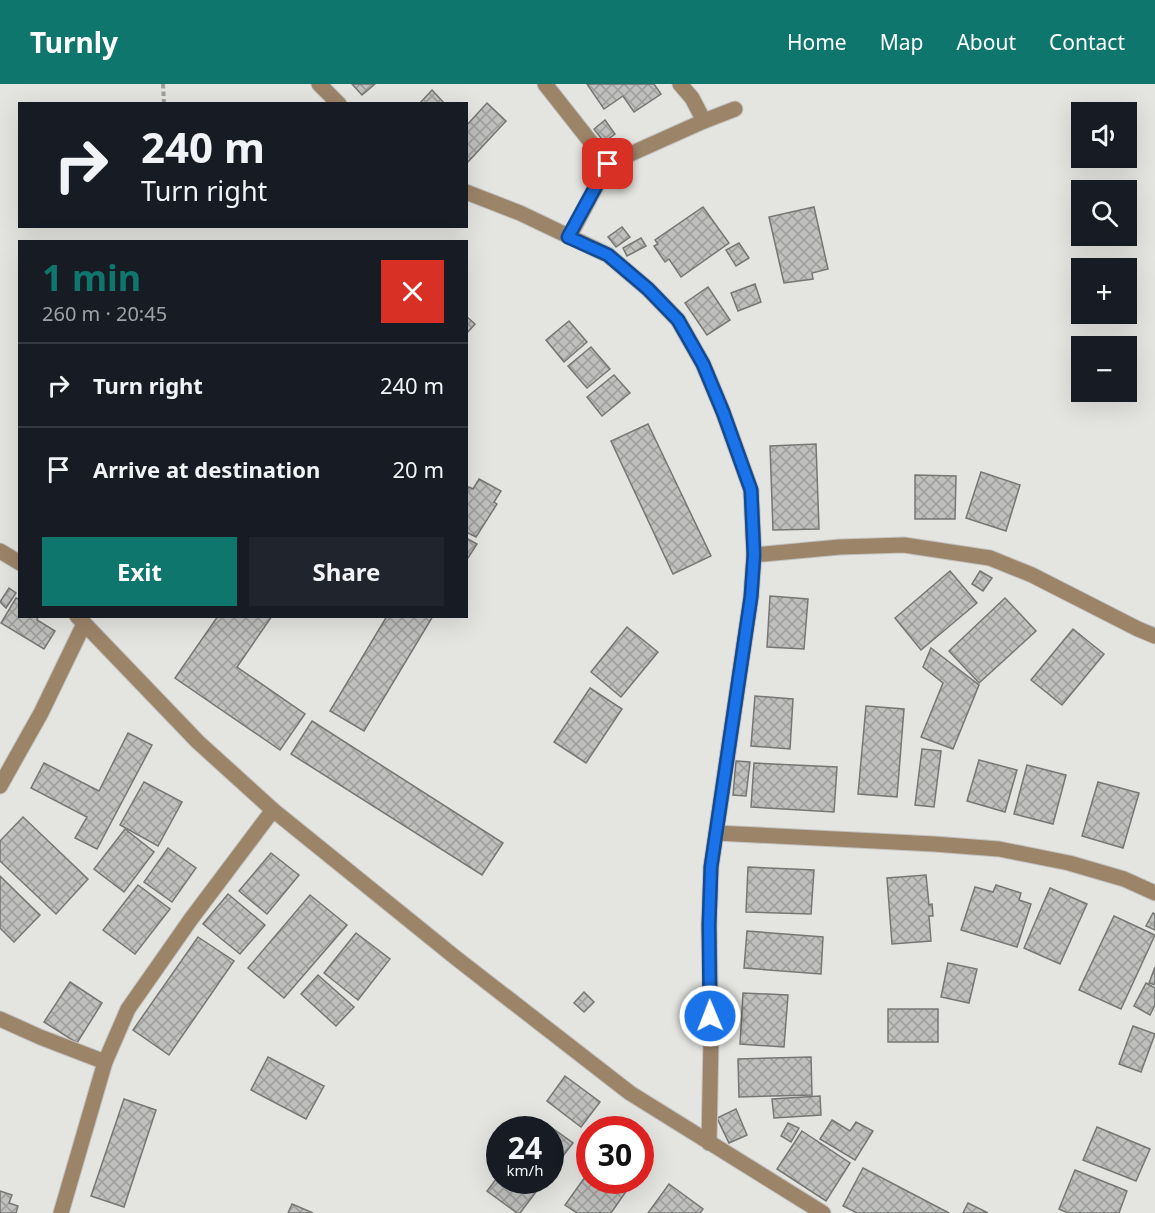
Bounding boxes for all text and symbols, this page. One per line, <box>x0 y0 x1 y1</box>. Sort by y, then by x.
text: Turnly <box>30 23 118 61</box>
text: Home <box>787 28 847 56</box>
text: Map <box>880 28 923 56</box>
text: About <box>956 28 1016 56</box>
text: Contact <box>1049 28 1125 56</box>
map controls <box>1071 102 1137 402</box>
button: sound <box>1071 102 1137 168</box>
text: 240 m <box>141 118 265 175</box>
icon: right <box>42 126 120 204</box>
pin <box>582 138 633 189</box>
icon: arrive <box>591 147 624 180</box>
text: Turn right <box>141 172 267 209</box>
button: search <box>1071 180 1137 246</box>
text: 1 min <box>42 253 141 302</box>
button: + <box>1071 258 1137 324</box>
button: close <box>381 260 444 323</box>
text: 260 m · 20:45 <box>42 300 167 327</box>
button: − <box>1071 336 1137 402</box>
icon: right <box>42 369 75 402</box>
text: Turn right <box>93 370 203 400</box>
text: 240 m <box>380 370 444 400</box>
icon: arrive <box>42 453 75 486</box>
text: Arrive at destination <box>93 454 320 484</box>
text: 20 m <box>393 454 444 484</box>
button: Exit <box>42 537 237 606</box>
button: Share <box>249 537 444 606</box>
position arrow <box>678 984 742 1048</box>
speed limit sign: 30 <box>576 1116 654 1194</box>
text: 24 <box>508 1127 542 1168</box>
text: km/h <box>507 1160 543 1180</box>

